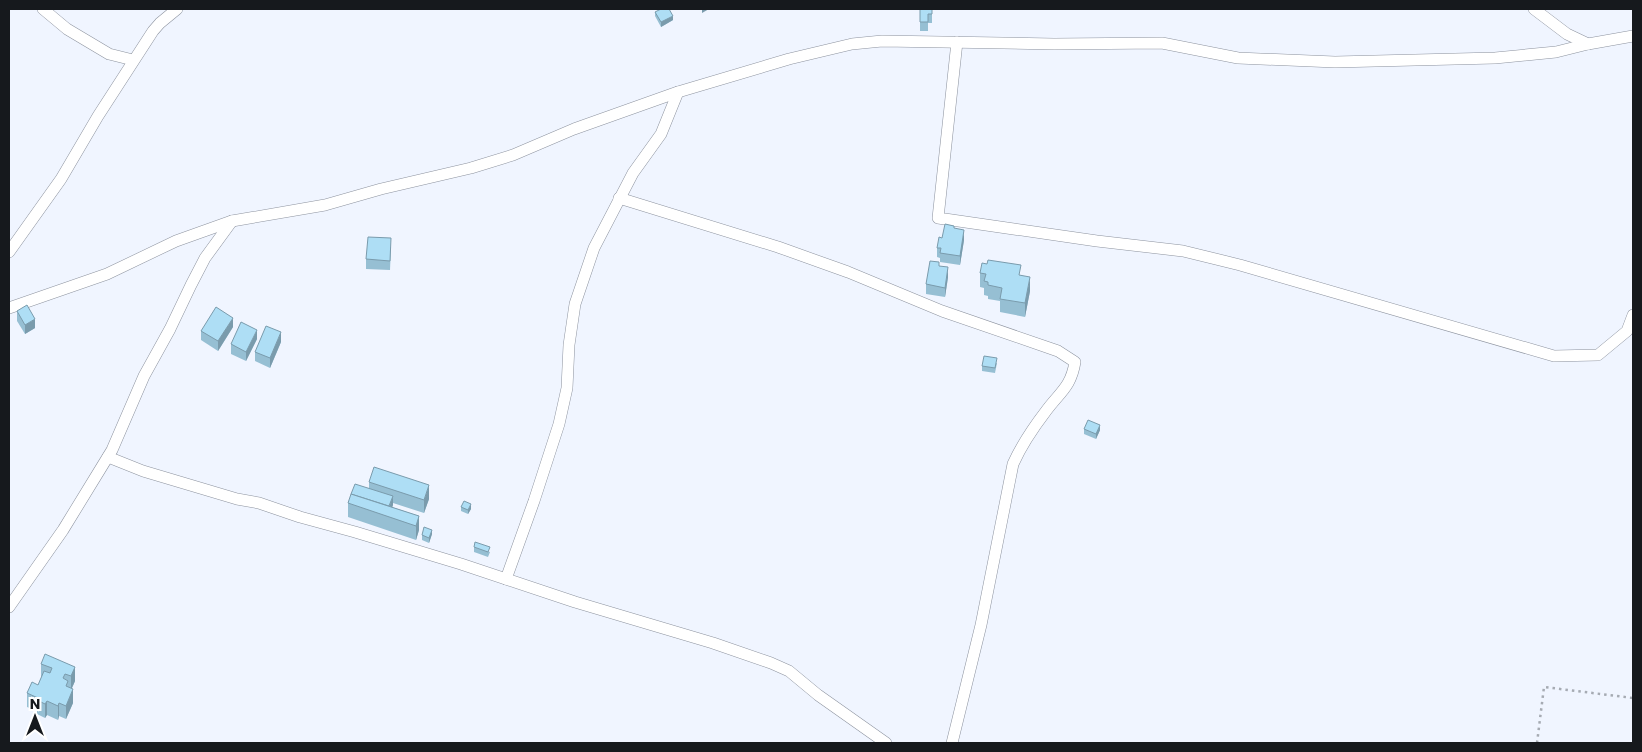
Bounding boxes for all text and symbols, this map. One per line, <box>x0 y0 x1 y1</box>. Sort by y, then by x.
north arrow <box>10 692 60 742</box>
text: N <box>30 694 40 714</box>

